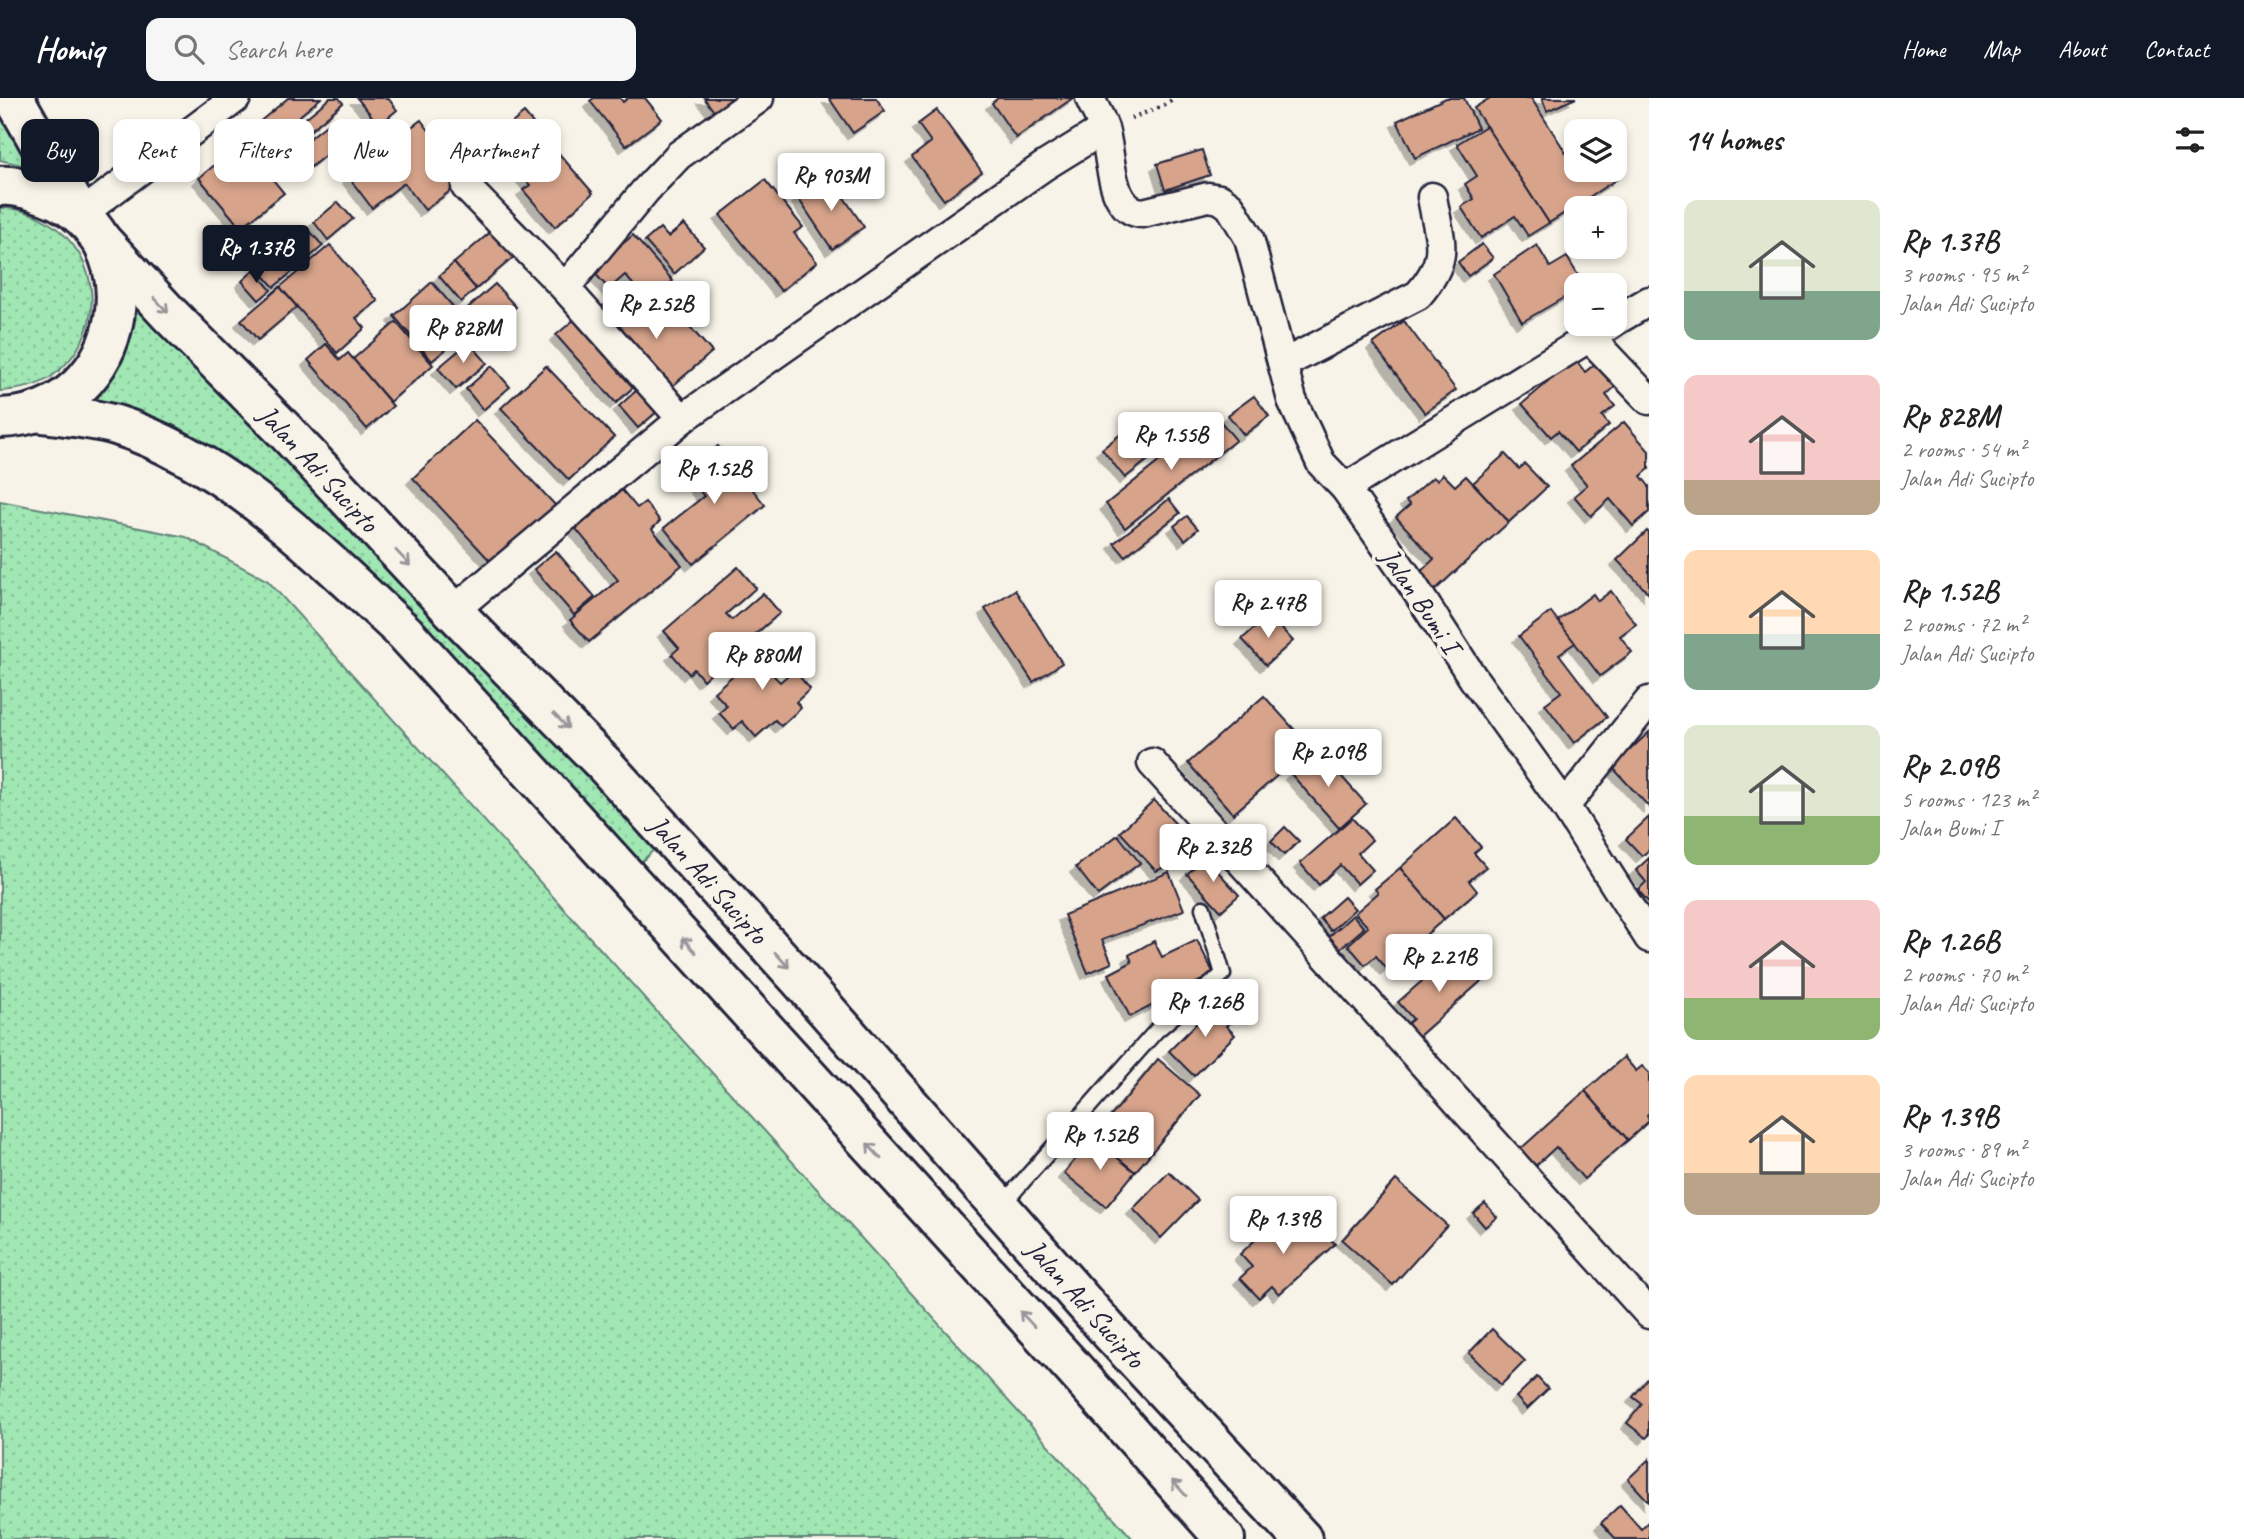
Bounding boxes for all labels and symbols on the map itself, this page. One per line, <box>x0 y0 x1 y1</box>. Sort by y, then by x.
pin: Rp 903M <box>766 153 896 213</box>
pin: Rp 1.37B <box>184 226 328 285</box>
pin: Rp 2.52B <box>584 282 728 341</box>
one-way arrow <box>152 296 169 313</box>
pin: Rp 828M <box>398 306 528 365</box>
street label: Jalan Adi Sucipto <box>249 396 388 541</box>
pin: Rp 1.55B <box>1099 412 1243 472</box>
pin: Rp 1.52B <box>642 446 786 506</box>
street label: Jalan Bumi I <box>1372 539 1472 664</box>
one-way arrow <box>395 549 411 567</box>
pin: Rp 2.47B <box>1196 580 1340 640</box>
pin: Rp 880M <box>697 632 827 692</box>
one-way arrow <box>553 712 570 729</box>
pin: Rp 2.09B <box>1256 730 1400 789</box>
street label: Jalan Adi Sucipto <box>640 806 777 953</box>
pin: Rp 2.32B <box>1141 824 1285 884</box>
pin: Rp 2.21B <box>1367 934 1511 994</box>
one-way arrow <box>681 936 697 954</box>
one-way arrow <box>774 951 790 969</box>
pin: Rp 1.26B <box>1133 979 1277 1039</box>
pin: Rp 1.52B <box>1028 1112 1172 1172</box>
one-way arrow <box>866 1142 882 1160</box>
pin: Rp 1.39B <box>1211 1196 1355 1256</box>
street label: Jalan Adi Sucipto <box>1017 1230 1154 1377</box>
one-way arrow <box>1019 1311 1036 1328</box>
one-way arrow <box>1171 1479 1187 1497</box>

